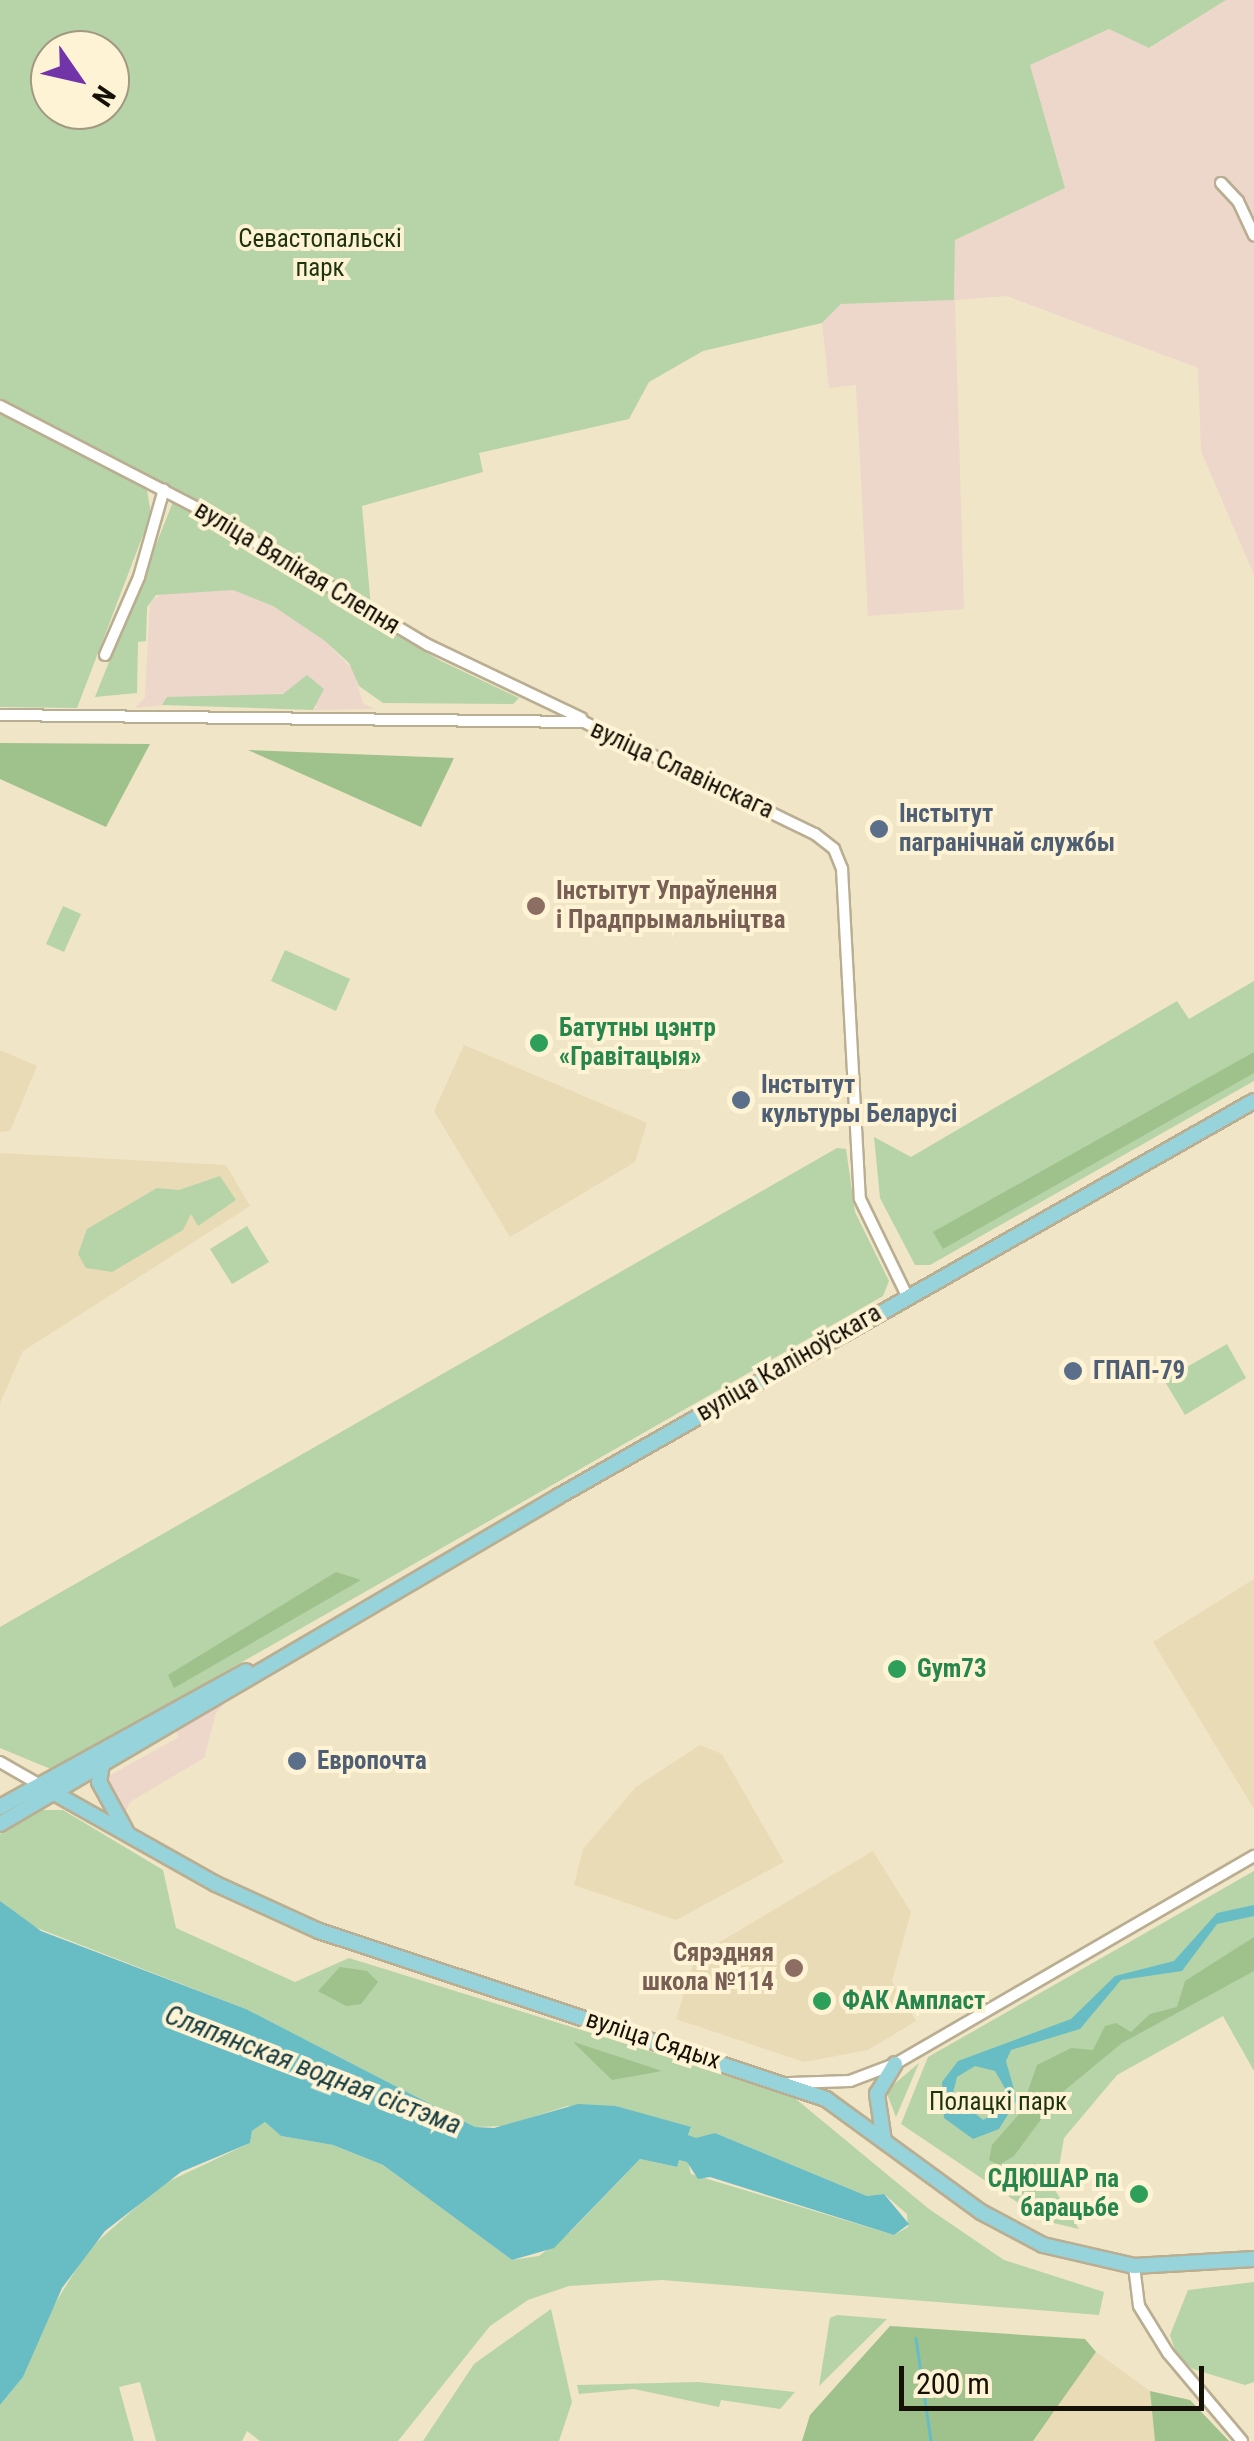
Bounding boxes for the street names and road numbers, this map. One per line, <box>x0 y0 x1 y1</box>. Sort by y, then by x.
street label: вуліца Вялікая Слепня <box>189 495 405 641</box>
street label: вуліца Славінскага <box>586 714 778 826</box>
street label: вуліца Каліноўскага <box>691 1298 887 1428</box>
street label: вуліца Сядых <box>582 2004 724 2076</box>

